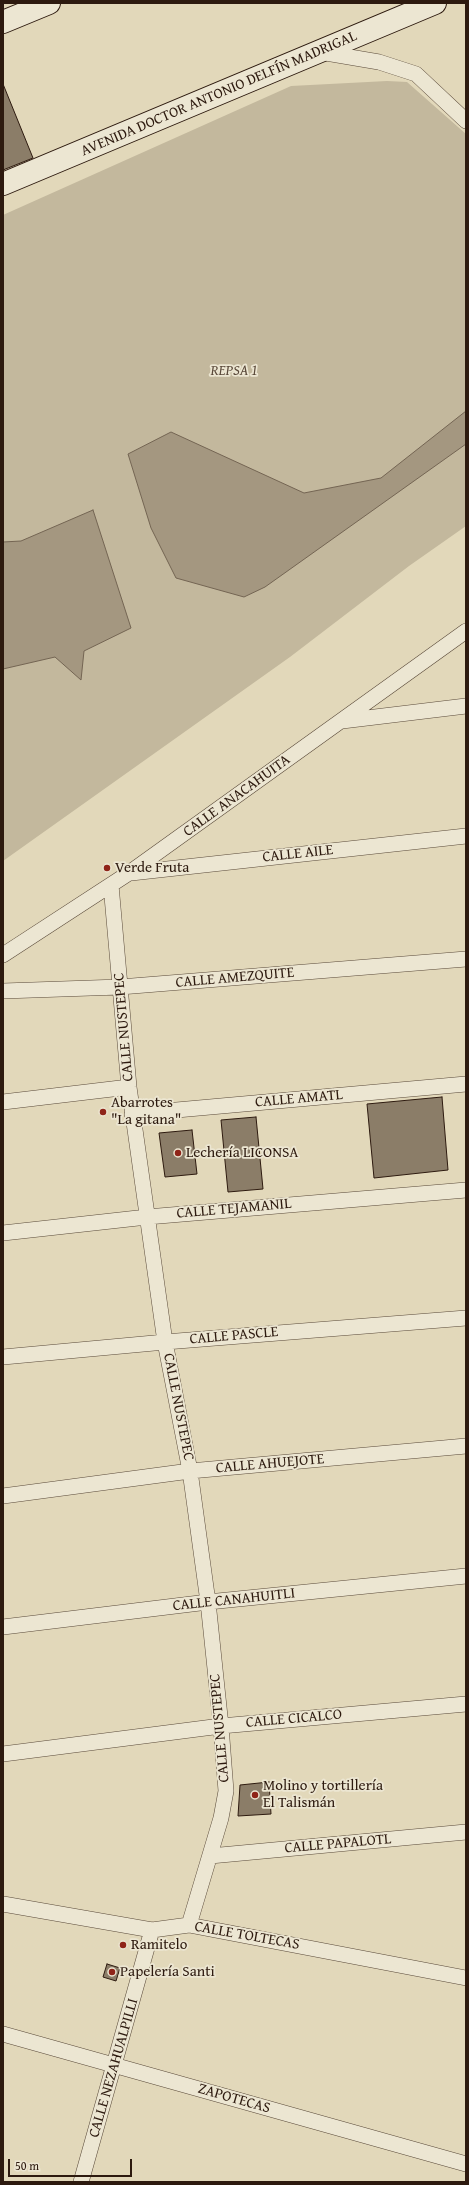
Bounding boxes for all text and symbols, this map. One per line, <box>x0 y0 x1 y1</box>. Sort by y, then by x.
street label: AVENIDA DOCTOR ANTONIO DELFÍN MADRIGAL <box>78 28 360 160</box>
park label: REPSA 1 <box>210 362 258 380</box>
street label: CALLE ANACAHUITA <box>180 751 294 841</box>
street label: CALLE AILE <box>262 841 334 867</box>
place label: Verde Fruta <box>115 859 189 877</box>
marker: Verde Fruta <box>102 863 112 873</box>
street label: CALLE AMEZQUITE <box>175 964 295 992</box>
street label: CALLE NUSTEPEC <box>110 972 138 1082</box>
street label: CALLE AMATL <box>254 1086 344 1112</box>
place label: Abarrotes "La gitana" <box>111 1094 181 1129</box>
marker: Abarrotes "La gitana" <box>98 1107 108 1117</box>
place label: Lechería LICONSA <box>186 1144 298 1162</box>
marker: Lechería LICONSA <box>173 1148 183 1158</box>
street label: CALLE TEJAMANIL <box>176 1195 292 1223</box>
street label: CALLE PASCLE <box>189 1323 279 1349</box>
street label: CALLE NUSTEPEC <box>159 1352 197 1462</box>
street label: CALLE AHUEJOTE <box>215 1450 325 1478</box>
street label: CALLE CANAHUITLI <box>172 1585 296 1615</box>
street label: CALLE NUSTEPEC <box>206 1673 234 1783</box>
street label: CALLE CICALCO <box>245 1706 343 1732</box>
place label: Molino y tortillería El Talismán <box>263 1777 383 1812</box>
marker: Molino y tortillería El Talismán <box>250 1790 260 1800</box>
street label: CALLE PAPALOTL <box>284 1830 392 1858</box>
street label: CALLE TOLTECAS <box>193 1918 301 1954</box>
place label: Ramitelo <box>131 1936 187 1954</box>
marker: Ramitelo <box>118 1940 128 1950</box>
place label: Papelería Santi <box>120 1963 215 1981</box>
marker: Papelería Santi <box>107 1967 117 1977</box>
street label: CALLE NEZAHUALPILLI <box>85 1996 143 2140</box>
street label: ZAPOTECAS <box>196 2080 272 2118</box>
scale bar <box>10 2151 134 2177</box>
text: 50 m <box>15 2157 39 2174</box>

